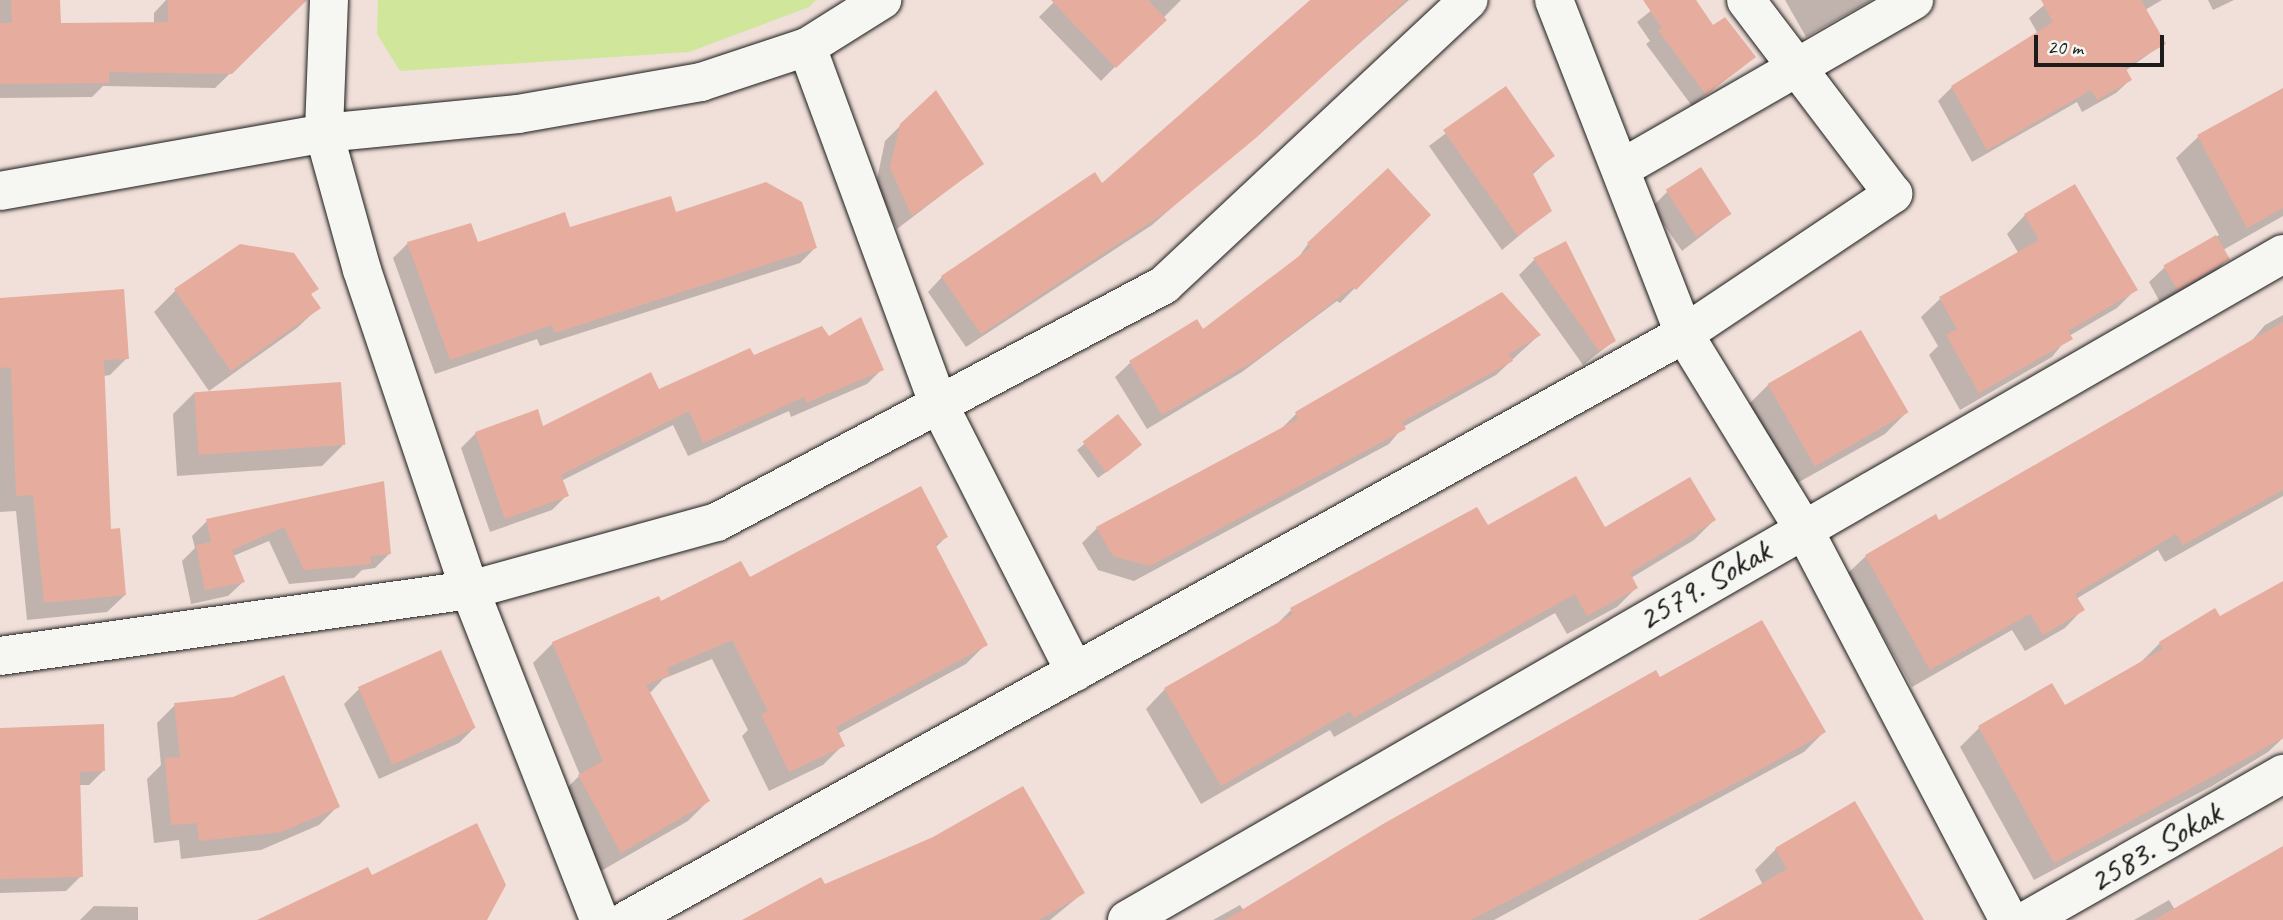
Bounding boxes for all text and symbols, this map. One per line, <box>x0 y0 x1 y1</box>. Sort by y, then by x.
scale bar <box>2038 21 2168 65</box>
text: 20 m <box>2047 34 2083 60</box>
street label: 2579. Sokak <box>1630 530 1778 640</box>
street label: 2583. Sokak <box>2081 792 2229 902</box>

